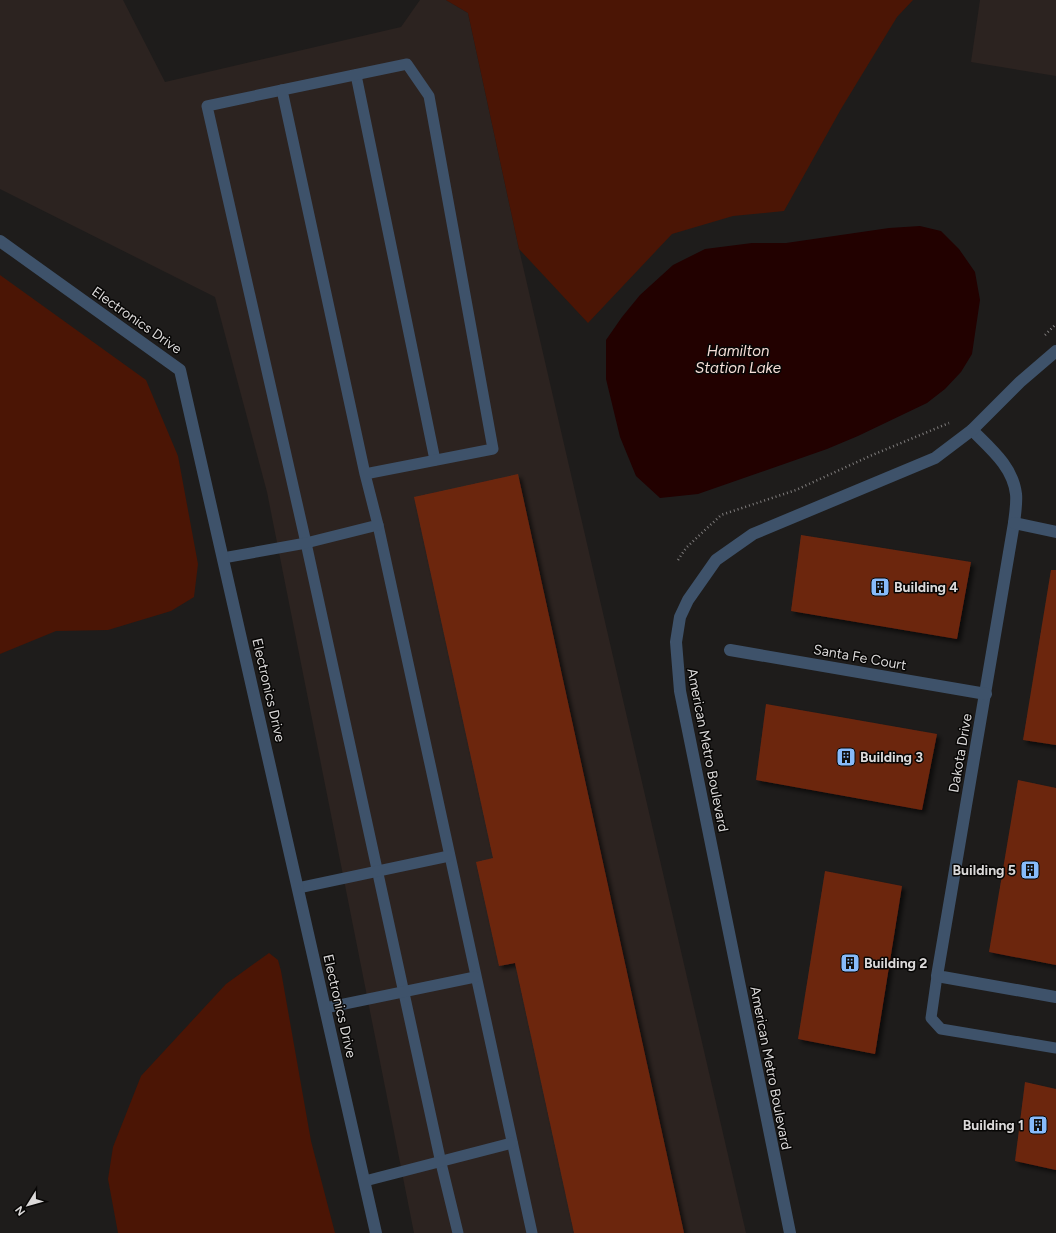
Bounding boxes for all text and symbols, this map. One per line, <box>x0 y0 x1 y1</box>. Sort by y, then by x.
street label: Electronics Drive <box>89 283 185 358</box>
water label: Hamilton Station Lake <box>695 342 781 377</box>
building icon: Building 4 <box>869 576 891 598</box>
place label: Building 4 <box>894 579 958 596</box>
street label: Electronics Drive <box>248 637 289 744</box>
street label: Santa Fe Court <box>812 641 908 674</box>
street label: American Metro Boulevard <box>683 667 732 833</box>
street label: Dakota Drive <box>945 712 976 794</box>
building icon: Building 3 <box>835 746 857 768</box>
place label: Building 3 <box>860 749 923 766</box>
building icon: Building 5 <box>1019 859 1041 881</box>
place label: Building 5 <box>953 862 1016 879</box>
building icon: Building 2 <box>839 952 861 974</box>
street label: Electronics Drive <box>319 953 360 1060</box>
place label: Building 2 <box>864 955 927 972</box>
street label: American Metro Boulevard <box>746 985 795 1151</box>
building icon: Building 1 <box>1027 1114 1049 1136</box>
place label: Building 1 <box>963 1117 1024 1134</box>
north arrow <box>8 1185 48 1225</box>
text: N <box>13 1203 28 1218</box>

